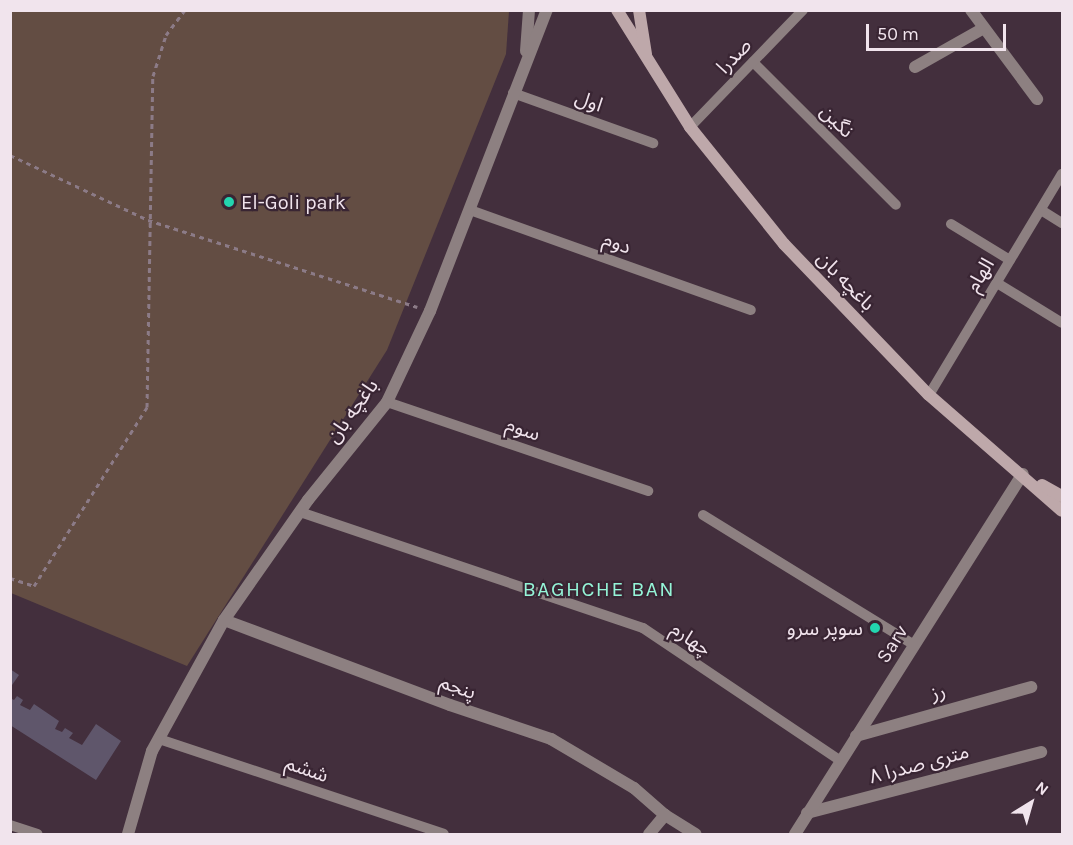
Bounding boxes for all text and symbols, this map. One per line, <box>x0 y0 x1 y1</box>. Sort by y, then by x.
scale bar <box>869 12 1008 50</box>
text: 50 m <box>877 23 919 45</box>
street label: صدرا <box>711 33 757 79</box>
street label: اول <box>572 85 606 117</box>
street label: نگین <box>815 99 859 143</box>
place label: El-Goli park <box>241 190 346 214</box>
marker: El-Goli park <box>222 195 236 209</box>
street label: دوم <box>600 227 634 259</box>
street label: باغچه بان <box>812 246 880 316</box>
street label: الهام <box>961 254 999 296</box>
street label: باغچه بان <box>321 374 383 448</box>
street label: سوم <box>503 412 543 446</box>
district label: BAGHCHE BAN <box>523 576 675 602</box>
place label: سوپر سرو <box>787 616 863 640</box>
street label: چهارم <box>666 617 716 661</box>
marker: سوپر سرو <box>868 621 882 635</box>
street label: Sarv <box>871 621 913 667</box>
street label: پنجم <box>437 669 479 705</box>
street label: رز <box>928 678 948 706</box>
street label: ۸ متری صدرا <box>866 739 972 789</box>
street label: ششم <box>282 751 332 787</box>
north arrow <box>1001 773 1061 833</box>
text: N <box>1032 777 1052 799</box>

